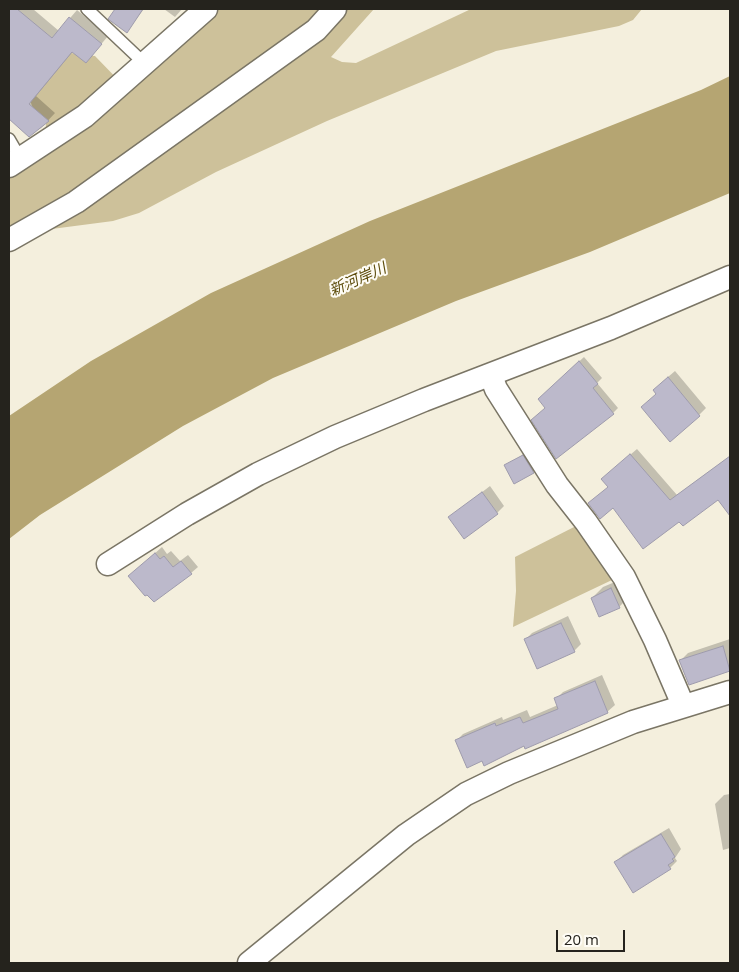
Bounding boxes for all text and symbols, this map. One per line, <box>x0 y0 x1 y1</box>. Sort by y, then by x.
water label: 新河岸川 <box>327 260 389 300</box>
scale bar <box>559 920 628 952</box>
text: 20 m <box>564 929 599 949</box>

